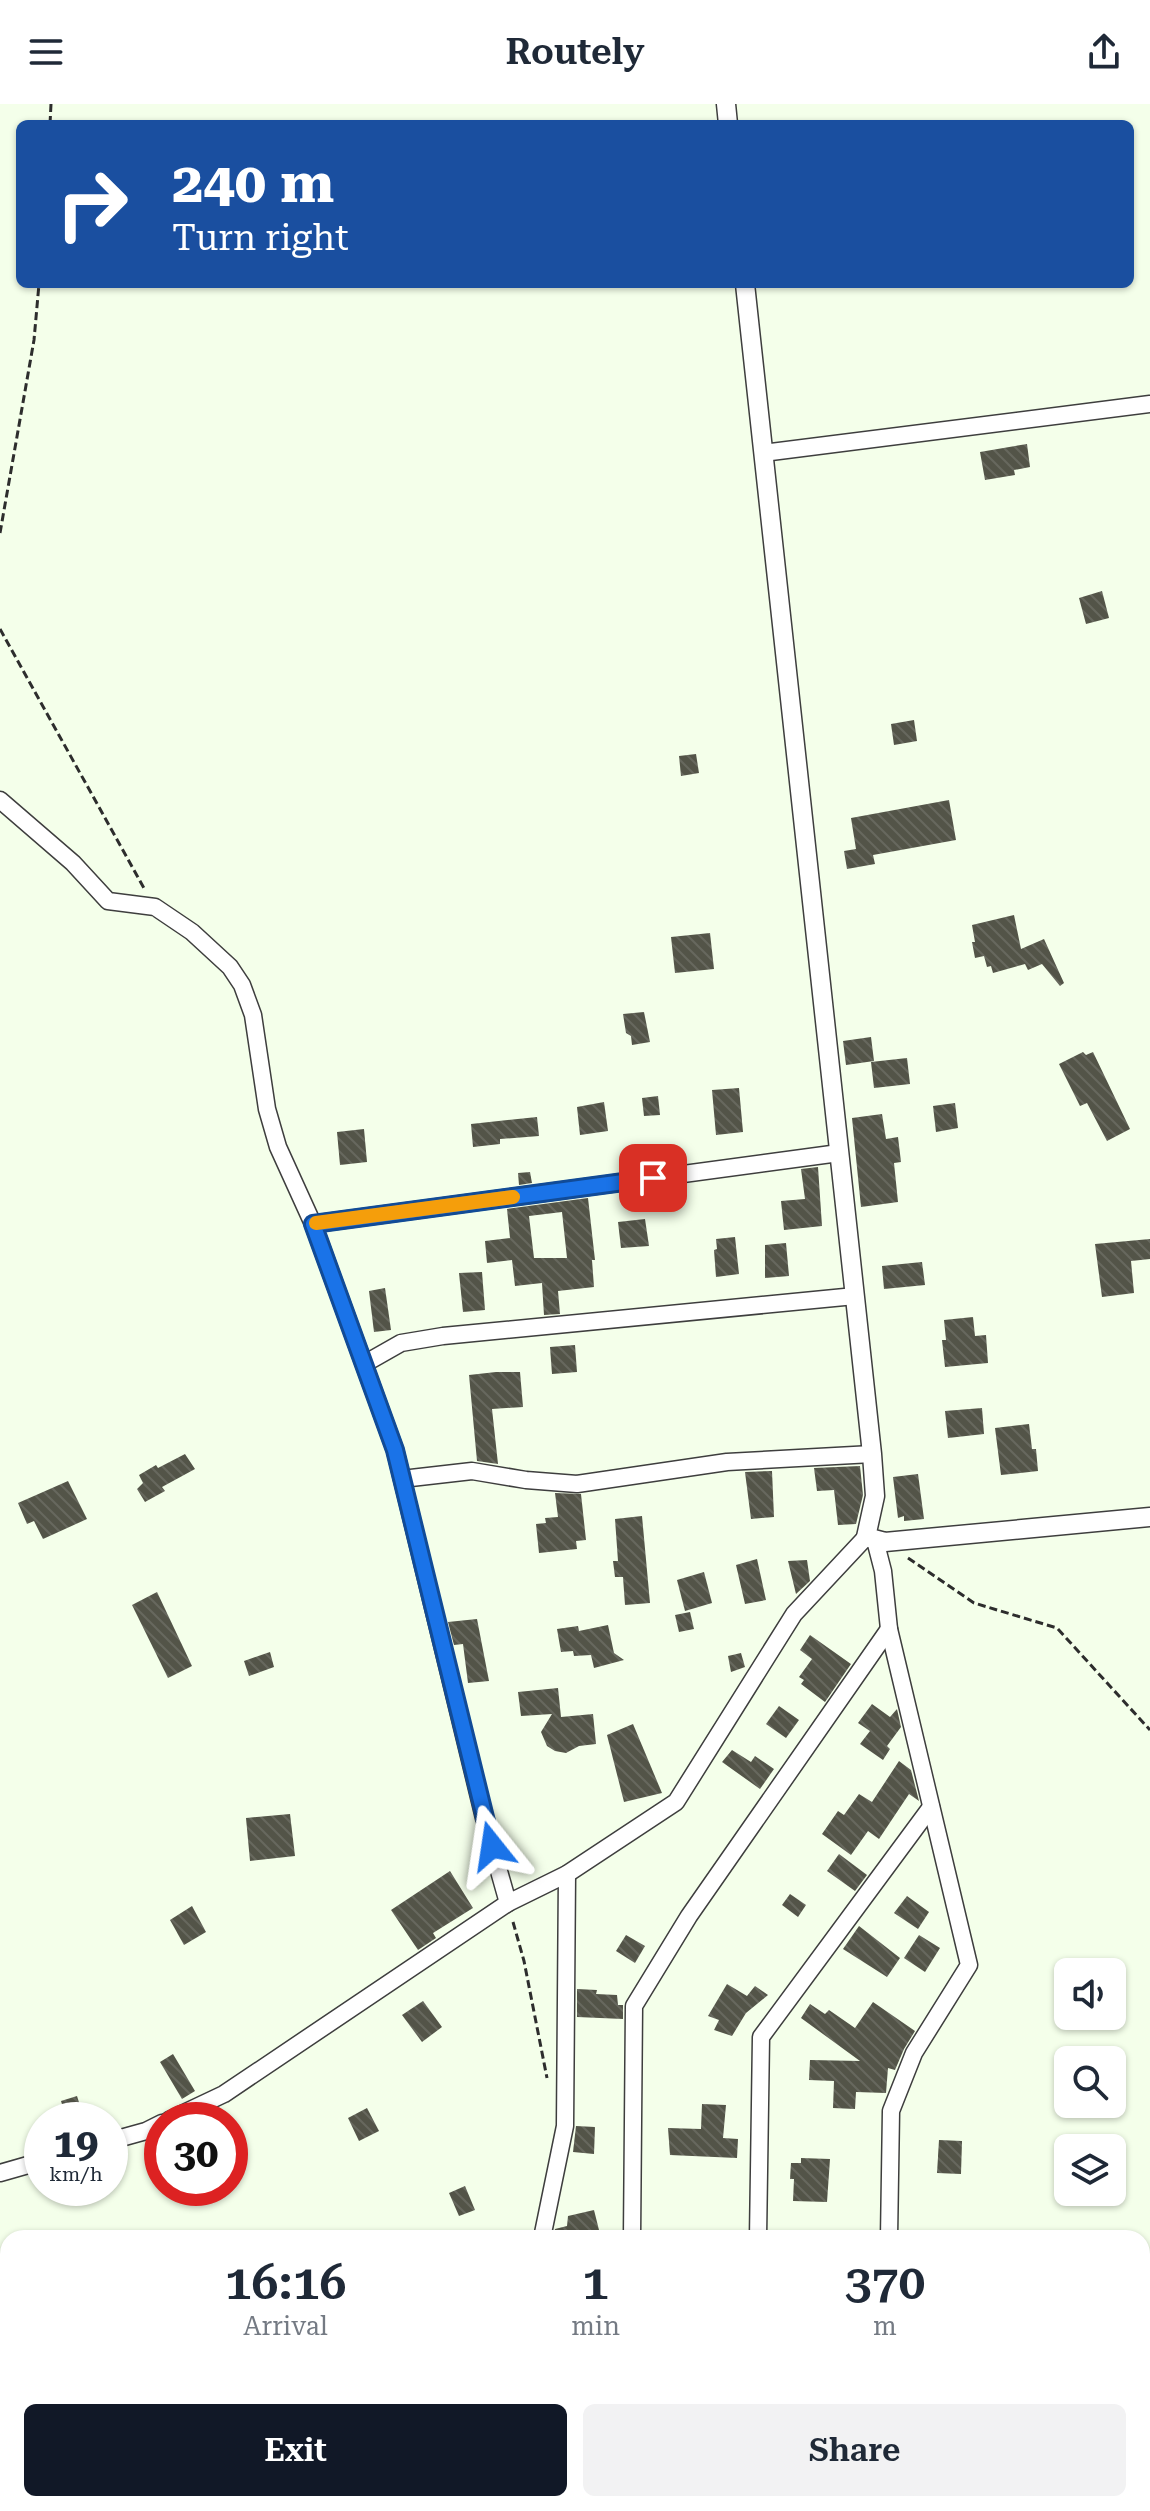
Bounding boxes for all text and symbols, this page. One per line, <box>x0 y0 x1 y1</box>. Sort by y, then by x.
icon: menu <box>24 30 68 74</box>
icon: share <box>1082 30 1126 74</box>
text: Routely <box>505 31 645 73</box>
text: 240 m <box>172 150 334 216</box>
icon: right <box>40 152 144 256</box>
text: Turn right <box>172 217 349 259</box>
pin <box>619 1144 687 1212</box>
icon: arrive <box>631 1156 675 1200</box>
position arrow <box>450 1804 534 1888</box>
map controls <box>1054 1958 1126 2206</box>
button: sound <box>1054 1958 1126 2030</box>
button: search <box>1054 2046 1126 2118</box>
speed limit sign: 30 <box>144 2102 248 2206</box>
text: 19 <box>54 2120 98 2167</box>
button: layers <box>1054 2134 1126 2206</box>
text: km/h <box>49 2162 103 2186</box>
text: 16:16 <box>225 2255 346 2311</box>
text: 1 <box>582 2255 609 2311</box>
text: 370 <box>845 2255 925 2311</box>
text: Arrival <box>243 2311 328 2341</box>
text: min <box>571 2311 620 2341</box>
text: m <box>873 2311 897 2341</box>
button: Exit <box>24 2404 567 2496</box>
button: Share <box>583 2404 1126 2496</box>

